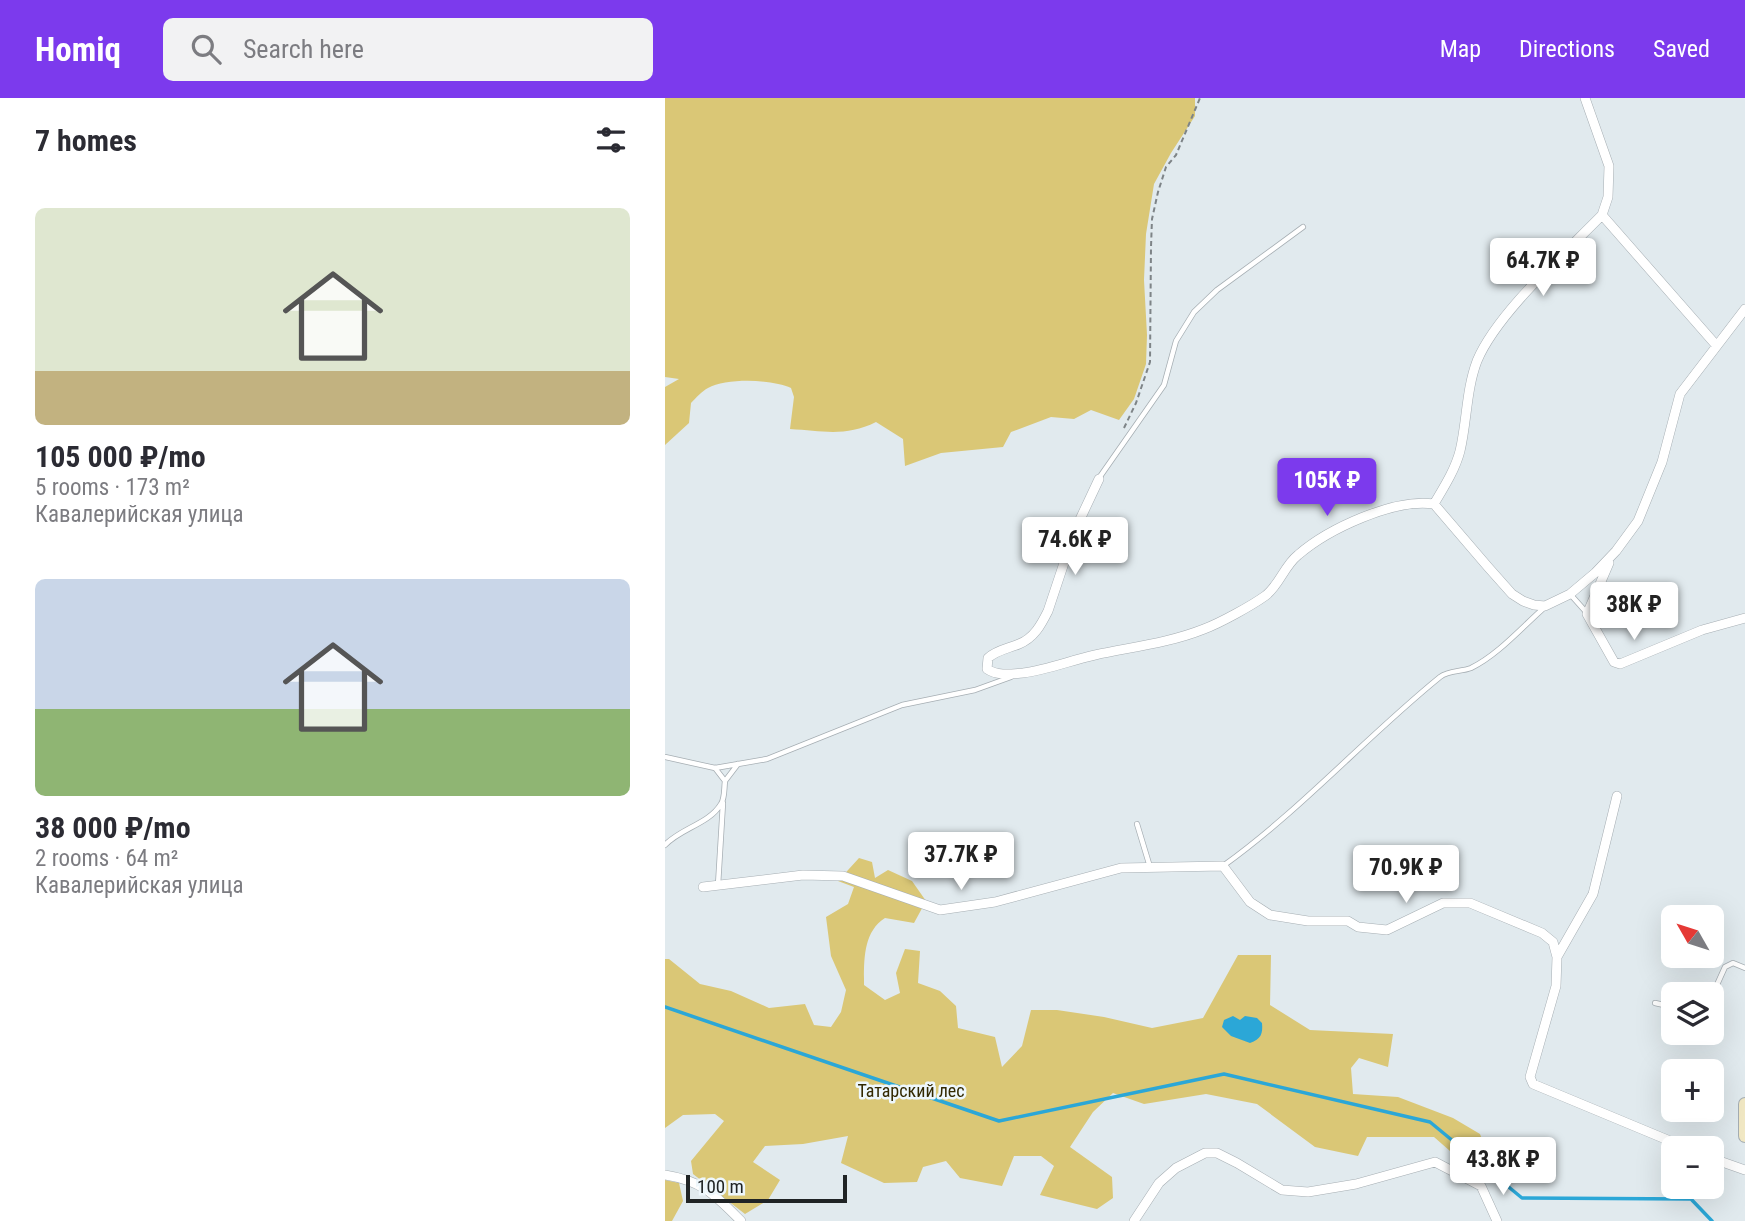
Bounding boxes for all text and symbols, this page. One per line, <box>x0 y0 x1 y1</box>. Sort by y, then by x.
search box <box>163 18 653 81</box>
text: Homiq <box>35 30 121 69</box>
icon: search <box>187 30 225 68</box>
text: Search here <box>243 34 364 64</box>
text: Map <box>1440 35 1481 63</box>
text: Directions <box>1519 35 1615 63</box>
text: Saved <box>1653 35 1710 63</box>
icon: filters <box>592 121 630 159</box>
text: 7 homes <box>35 123 137 158</box>
pin: 64.7K ₽ <box>1478 238 1608 298</box>
text: 64.7K ₽ <box>1506 247 1580 274</box>
icon: home <box>270 253 396 379</box>
text: 105 000 ₽/mo <box>35 439 206 474</box>
pin: 105K ₽ <box>1270 458 1384 518</box>
text: 105K ₽ <box>1293 467 1361 494</box>
text: 5 rooms · 173 m² <box>35 474 190 501</box>
text: Кавалерийская улица <box>35 501 244 528</box>
pin: 74.6K ₽ <box>1010 518 1140 577</box>
text: 74.6K ₽ <box>1038 526 1112 553</box>
pin: 38K ₽ <box>1585 582 1683 642</box>
text: 38K ₽ <box>1606 591 1662 618</box>
icon: home <box>270 624 396 750</box>
text: 38 000 ₽/mo <box>35 810 191 845</box>
pin: 37.7K ₽ <box>896 832 1026 892</box>
text: 37.7K ₽ <box>924 841 998 868</box>
text: 2 rooms · 64 m² <box>35 845 178 872</box>
pin: 70.9K ₽ <box>1341 846 1471 905</box>
text: 70.9K ₽ <box>1369 854 1443 881</box>
text: Кавалерийская улица <box>35 872 244 899</box>
north arrow <box>1661 905 1724 968</box>
map controls <box>1661 905 1724 1199</box>
button: layers <box>1661 982 1724 1045</box>
button: + <box>1661 1059 1724 1122</box>
park label: Татарский лес <box>857 1080 965 1101</box>
button: − <box>1661 1136 1724 1199</box>
pin: 43.8K ₽ <box>1438 1138 1568 1197</box>
text: 43.8K ₽ <box>1466 1146 1540 1173</box>
scale bar <box>686 1172 847 1204</box>
text: 100 m <box>697 1175 744 1198</box>

